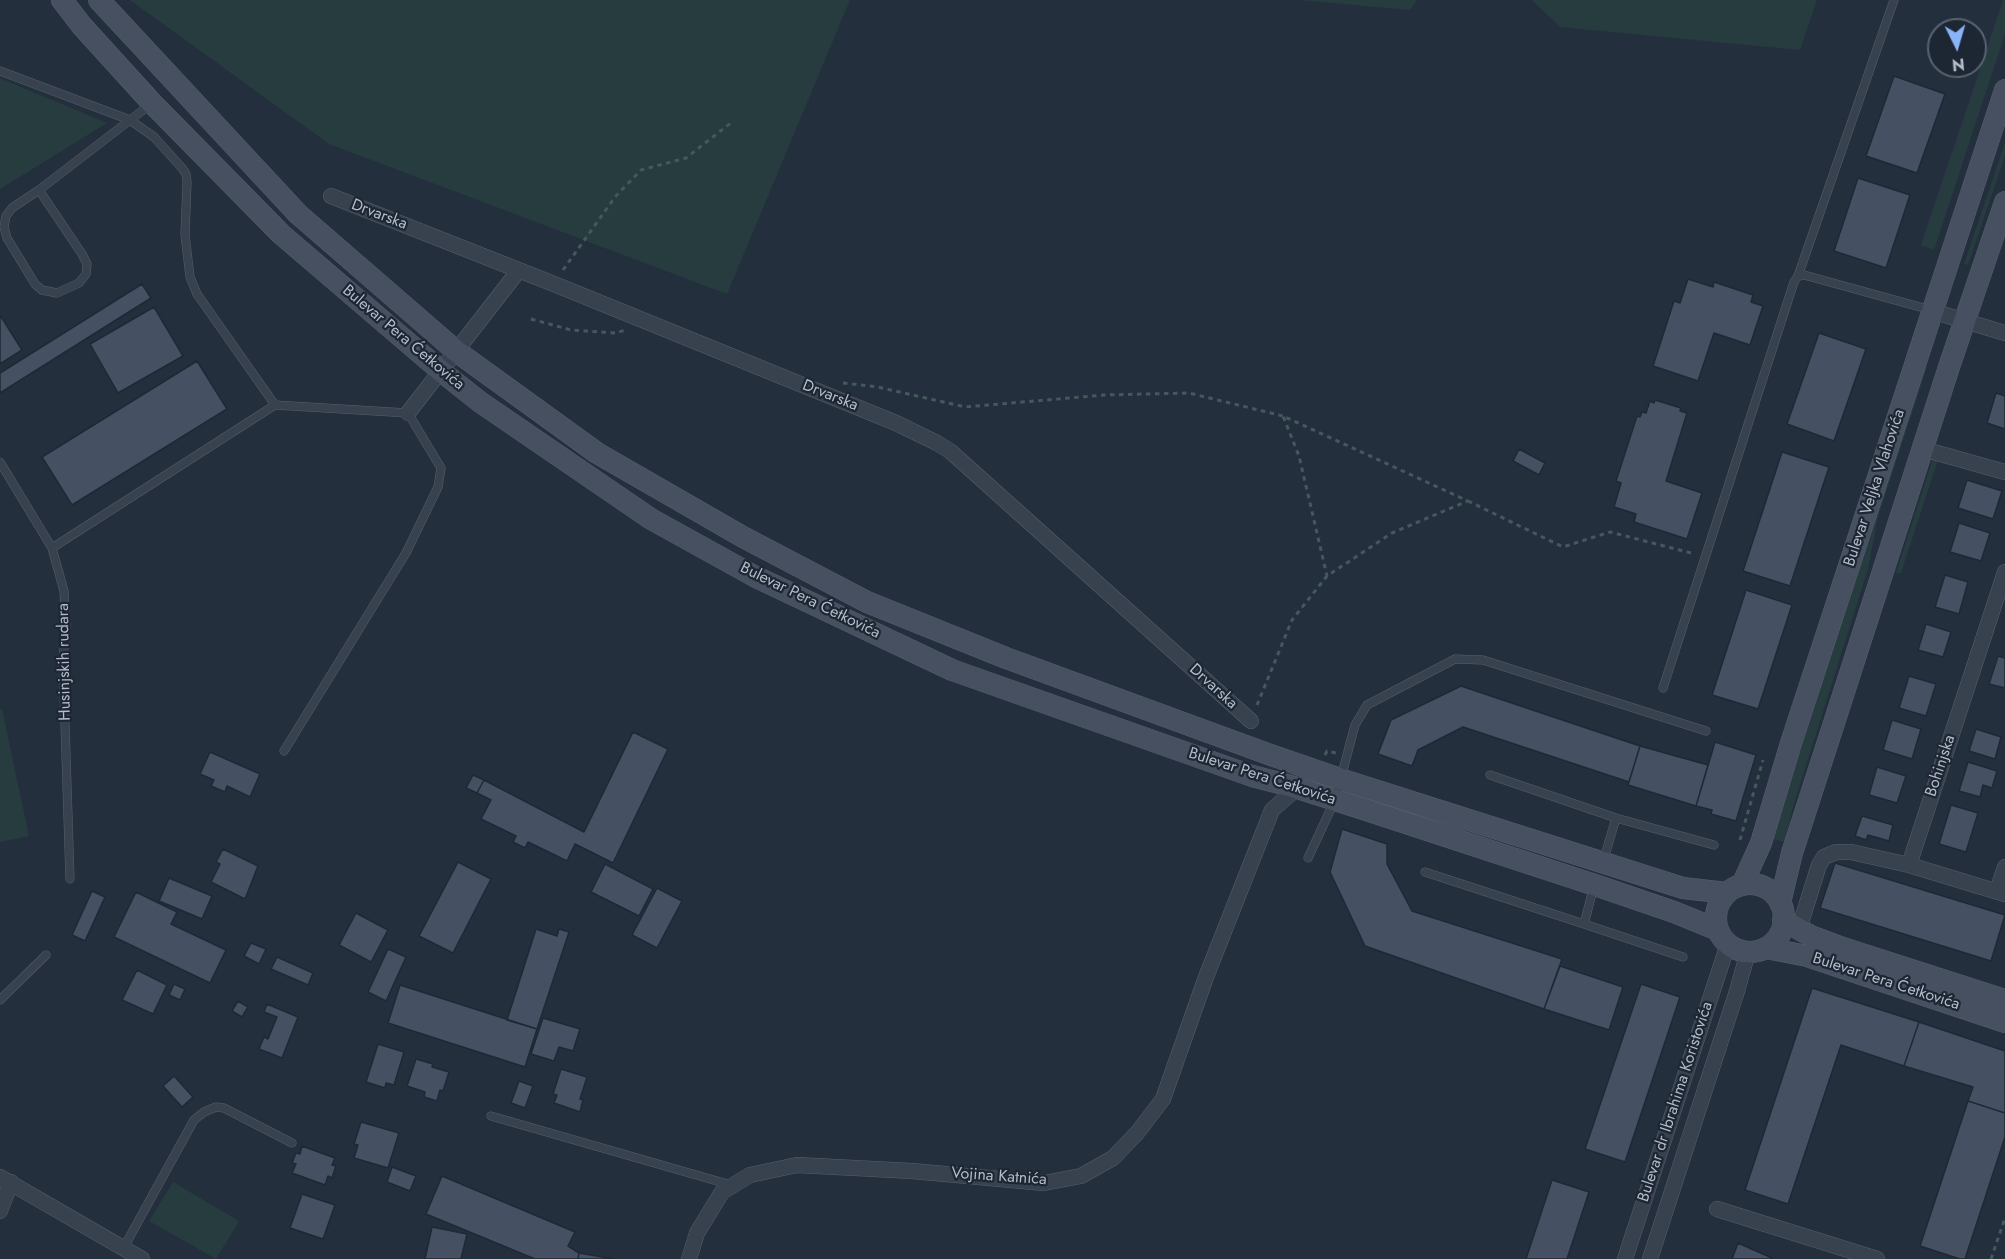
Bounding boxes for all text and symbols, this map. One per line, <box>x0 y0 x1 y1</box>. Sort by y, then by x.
north arrow <box>1927 18 1987 78</box>
text: N <box>1951 52 1966 76</box>
street label: Drvarska <box>348 196 410 234</box>
street label: Bulevar Pera Ćetkovića <box>338 281 468 395</box>
street label: Drvarska <box>799 376 861 416</box>
street label: Bulevar Veljka Vlahovića <box>1841 407 1909 569</box>
street label: Bulevar Pera Ćetkovića <box>737 559 883 643</box>
street label: Husinjskih rudara <box>54 603 76 721</box>
street label: Drvarska <box>1185 660 1241 714</box>
street label: Bohinjska <box>1922 733 1960 799</box>
street label: Bulevar Pera Ćetkovića <box>1186 744 1338 810</box>
street label: Bulevar Pera Ćetkovića <box>1810 949 1962 1015</box>
street label: Bulevar dr Ibrahima Koristovića <box>1635 999 1717 1205</box>
street label: Vojina Katnića <box>951 1164 1047 1190</box>

